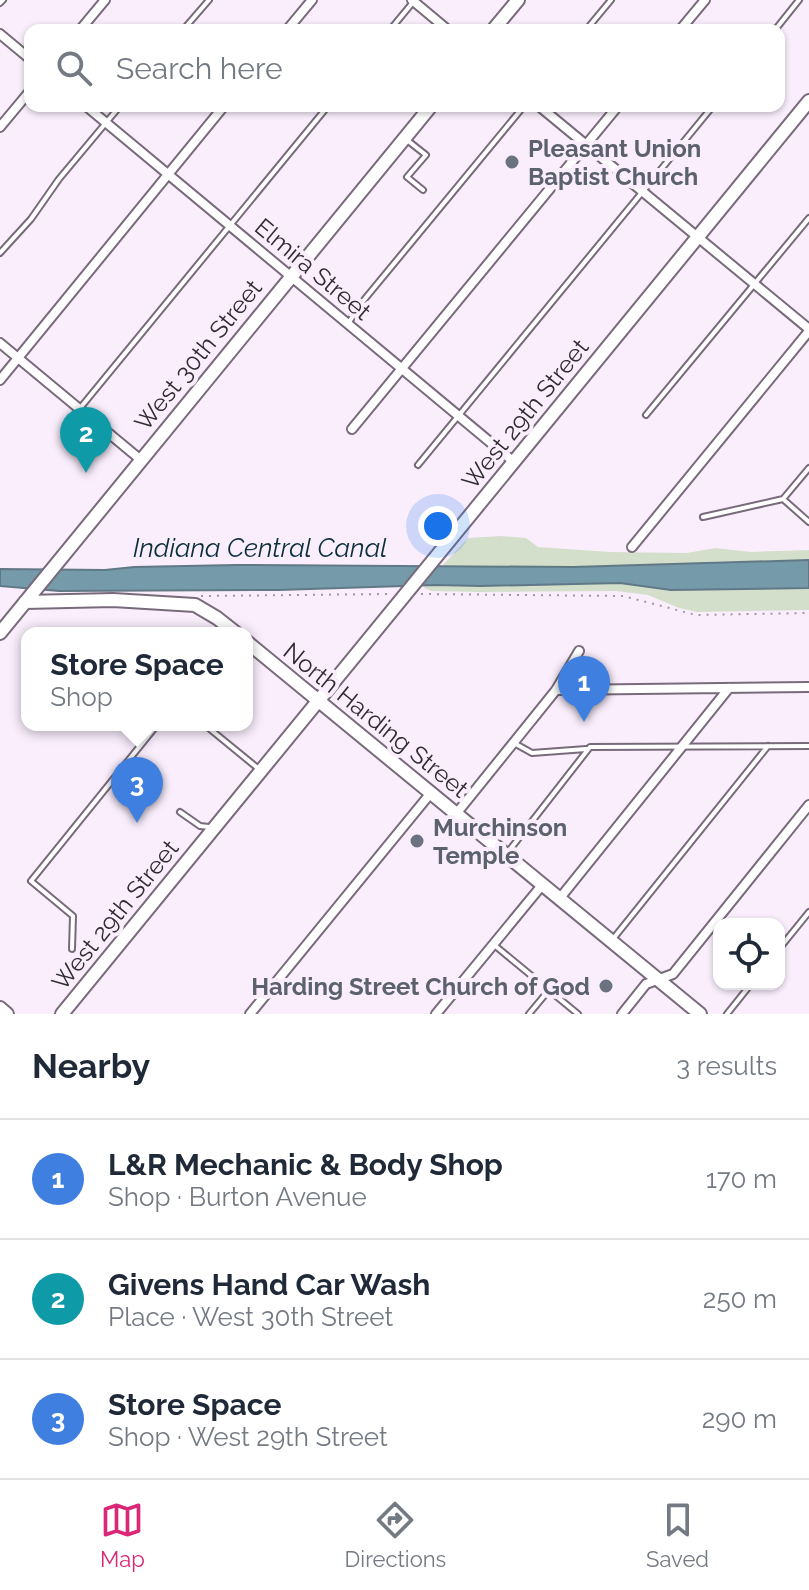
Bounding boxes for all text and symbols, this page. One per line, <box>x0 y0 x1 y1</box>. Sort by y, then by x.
search box <box>24 24 785 112</box>
icon: search <box>52 46 96 90</box>
text: Search here <box>116 51 283 86</box>
place label: Pleasant Union Baptist Church <box>528 134 701 191</box>
marker: Pleasant Union Baptist Church <box>503 153 521 171</box>
street label: Elmira Street <box>249 212 377 326</box>
street label: West 30th Street <box>128 274 268 436</box>
street label: West 29th Street <box>456 333 594 495</box>
pin: 2 <box>60 407 112 473</box>
your location <box>418 506 458 546</box>
water label: Indiana Central Canal <box>133 533 387 563</box>
popup <box>21 627 253 731</box>
street label: North Harding Street <box>278 636 474 804</box>
text: Store Space <box>50 647 224 682</box>
pin: 1 <box>558 656 610 722</box>
text: Shop <box>50 682 113 712</box>
pin: 3 <box>111 757 163 823</box>
place label: Murchinson Temple <box>433 813 567 870</box>
marker: Murchinson Temple <box>408 832 426 850</box>
street label: West 29th Street <box>46 834 184 996</box>
map controls <box>713 918 785 990</box>
button: locate <box>713 918 785 990</box>
place label: Harding Street Church of God <box>251 972 590 1001</box>
marker: Harding Street Church of God <box>597 977 615 995</box>
text: Nearby <box>32 1046 150 1086</box>
text: 3 results <box>676 1051 777 1081</box>
text: L&R Mechanic & Body Shop <box>108 1147 503 1182</box>
text: 1 <box>52 1164 64 1194</box>
text: 170 m <box>706 1164 777 1194</box>
text: Shop · Burton Avenue <box>108 1182 367 1212</box>
text: Givens Hand Car Wash <box>108 1267 430 1302</box>
text: 2 <box>51 1284 65 1314</box>
text: 250 m <box>703 1284 777 1314</box>
text: Place · West 30th Street <box>108 1302 393 1332</box>
text: Store Space <box>108 1387 281 1422</box>
text: 3 <box>51 1404 65 1434</box>
text: 290 m <box>702 1404 777 1434</box>
text: Shop · West 29th Street <box>108 1422 388 1452</box>
tab: Map <box>100 1498 145 1572</box>
tab: Directions <box>345 1498 446 1572</box>
tab: Saved <box>646 1498 709 1572</box>

